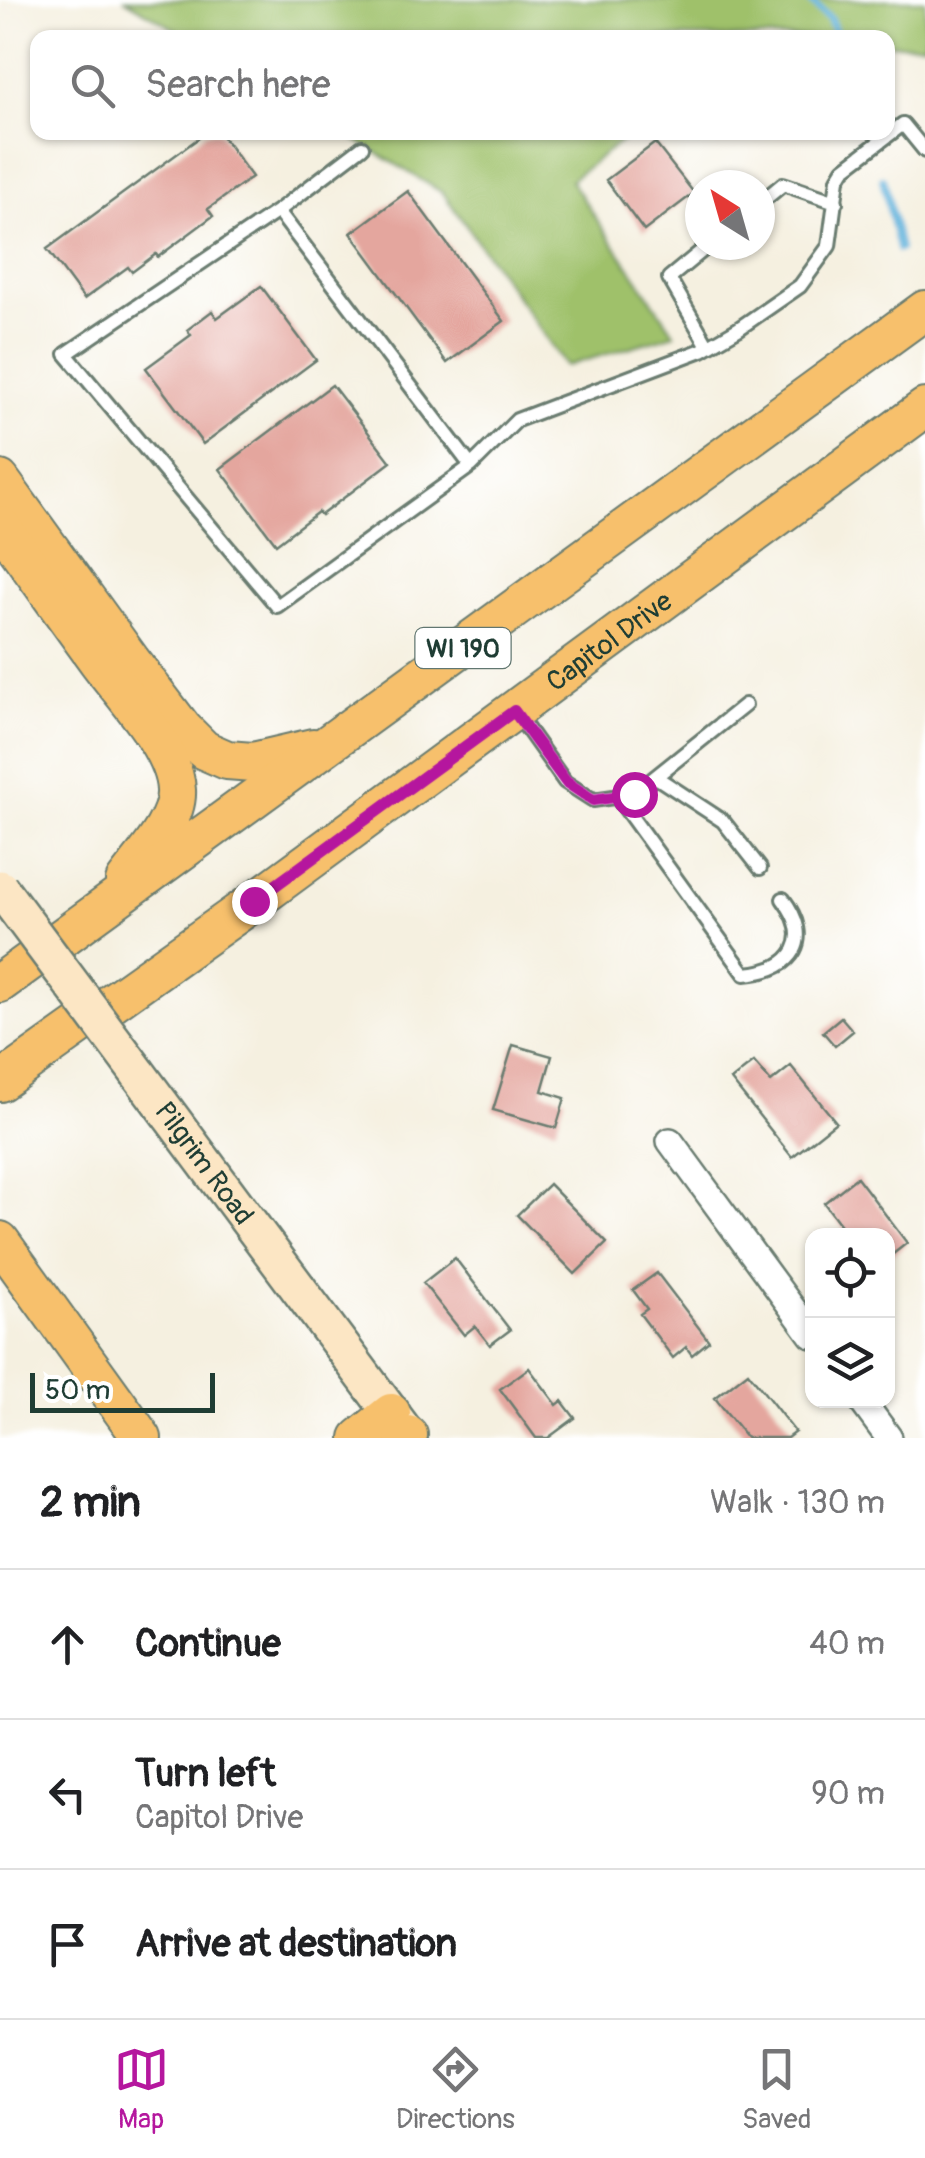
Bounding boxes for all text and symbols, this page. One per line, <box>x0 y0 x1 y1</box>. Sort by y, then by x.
search box <box>30 30 895 140</box>
icon: search <box>65 58 120 113</box>
text: Search here <box>145 61 331 109</box>
north arrow <box>685 170 775 260</box>
street label: Capitol Drive <box>540 584 680 700</box>
road number: WI 190 <box>416 628 510 668</box>
route start <box>612 772 658 818</box>
route end <box>232 879 278 925</box>
street label: Pilgrim Road <box>146 1095 261 1232</box>
map controls <box>805 1228 895 1408</box>
button: locate <box>805 1228 895 1318</box>
button: layers <box>805 1318 895 1408</box>
scale bar <box>30 1368 215 1412</box>
text: 50 m <box>45 1373 110 1408</box>
text: 2 min <box>40 1477 141 1529</box>
text: Walk · 130 m <box>710 1483 885 1523</box>
icon: ahead <box>40 1617 95 1672</box>
text: Continue <box>135 1620 281 1668</box>
text: 40 m <box>809 1624 885 1664</box>
text: Turn left <box>135 1750 276 1798</box>
icon: left <box>40 1767 95 1822</box>
text: 90 m <box>811 1774 885 1814</box>
text: Capitol Drive <box>135 1798 303 1838</box>
icon: arrive <box>40 1917 95 1972</box>
text: Arrive at destination <box>135 1920 457 1968</box>
tab: Map <box>114 2042 169 2137</box>
tab: Directions <box>396 2042 515 2137</box>
tab: Saved <box>742 2042 811 2137</box>

